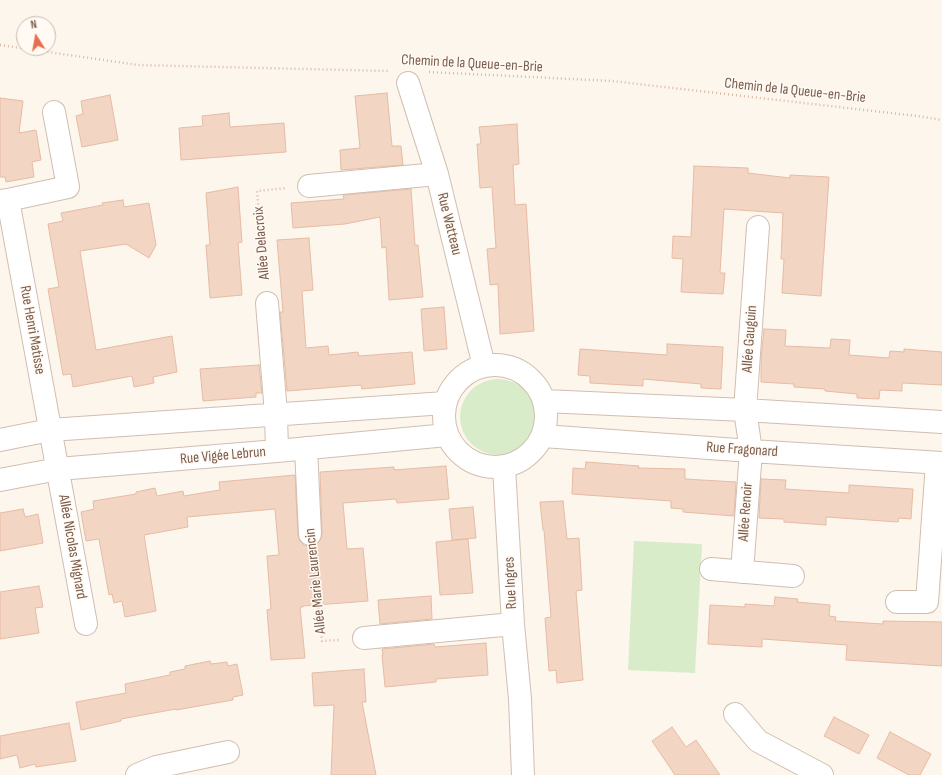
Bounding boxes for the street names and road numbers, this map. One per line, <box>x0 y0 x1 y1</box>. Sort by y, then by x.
street label: Chemin de la Queue-en-Brie <box>401 51 543 77</box>
street label: Chemin de la Queue-en-Brie <box>724 75 866 107</box>
street label: Rue Watteau <box>433 191 465 257</box>
street label: Allée Delacroix <box>250 206 274 280</box>
street label: Rue Henri Matisse <box>15 284 49 376</box>
street label: Allée Gauguin <box>739 305 761 373</box>
street label: Rue Fragonard <box>706 439 778 461</box>
street label: Rue Vigée Lebrun <box>179 443 267 469</box>
street label: Allée Renoir <box>735 482 757 542</box>
street label: Allée Nicolas Mignard <box>54 493 90 601</box>
street label: Allée Marie Laurencin <box>302 527 330 635</box>
street label: Rue Ingres <box>501 556 521 610</box>

